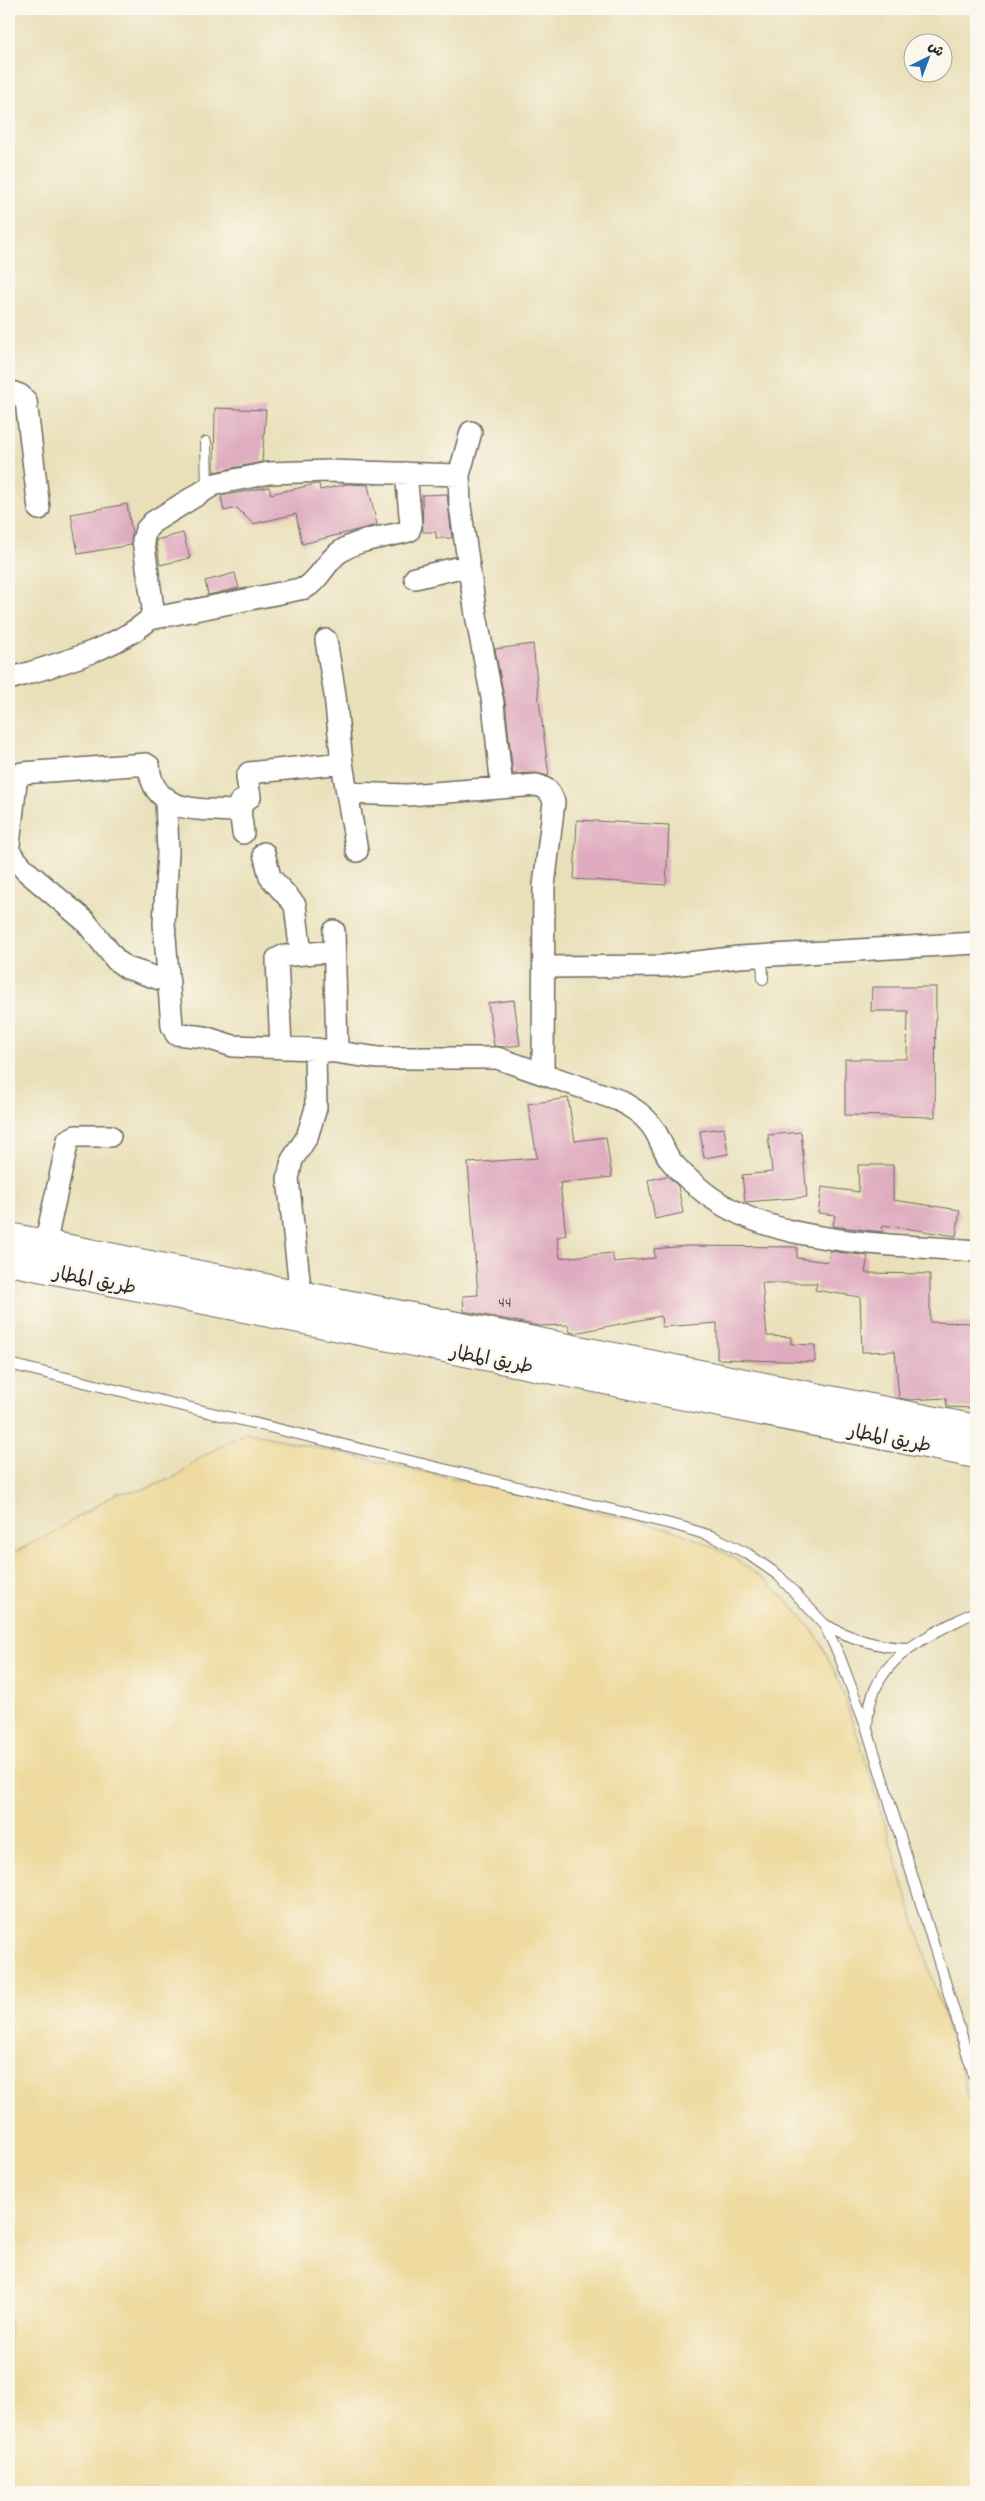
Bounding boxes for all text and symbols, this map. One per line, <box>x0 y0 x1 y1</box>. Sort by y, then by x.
north arrow <box>902 32 952 82</box>
text: ش <box>923 37 948 62</box>
street label: طريق المطار <box>49 1261 138 1304</box>
house number: 44 <box>498 1292 512 1315</box>
street label: طريق المطار <box>446 1340 535 1383</box>
street label: طريق المطار <box>844 1419 933 1462</box>

